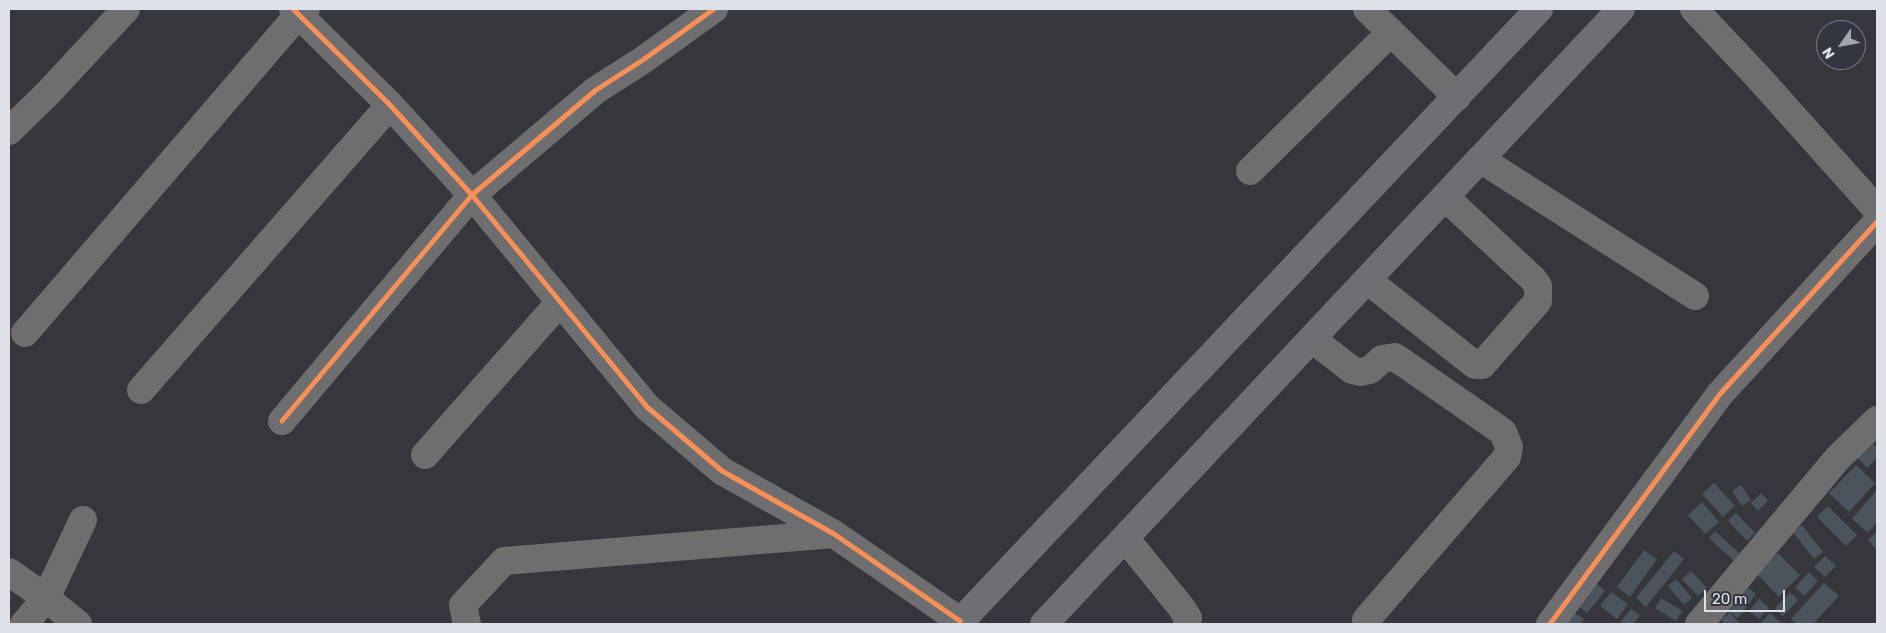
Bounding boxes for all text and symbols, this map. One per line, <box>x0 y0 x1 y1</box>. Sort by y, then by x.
north arrow <box>1816 20 1866 70</box>
text: N <box>1819 44 1839 62</box>
scale bar <box>1706 580 1787 612</box>
text: 20 m <box>1712 590 1747 608</box>

